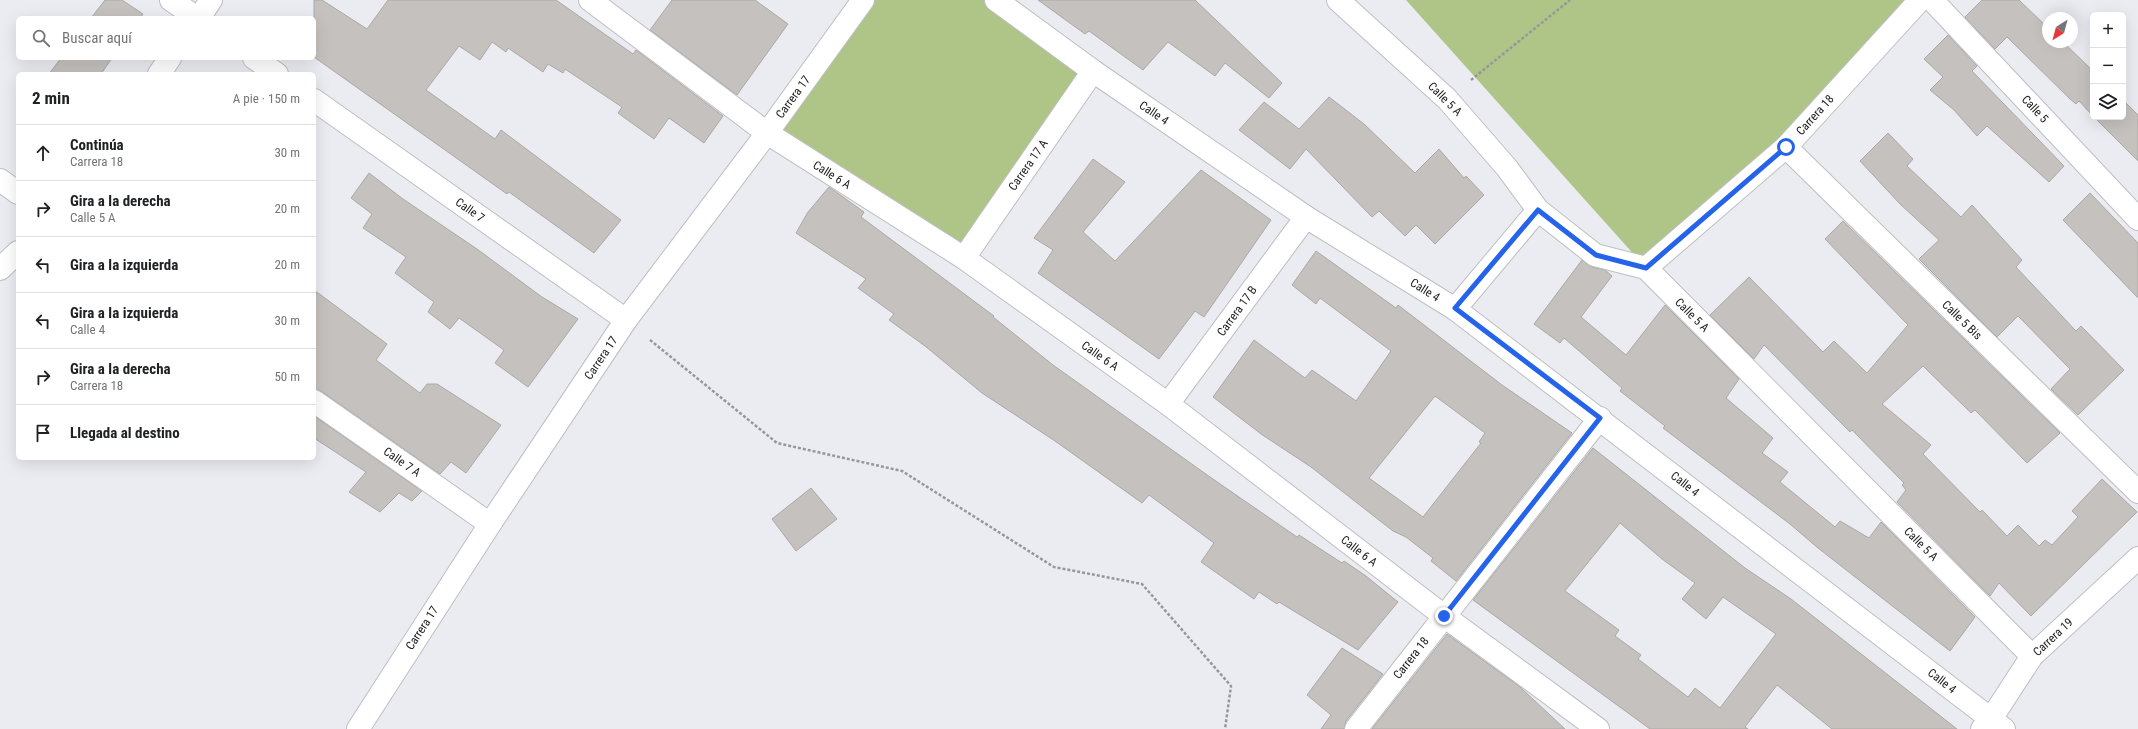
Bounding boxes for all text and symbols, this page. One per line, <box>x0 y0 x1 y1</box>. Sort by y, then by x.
north arrow <box>2042 12 2078 48</box>
map controls <box>2090 12 2126 120</box>
button: + <box>2090 12 2126 48</box>
search box <box>16 16 316 60</box>
icon: search <box>30 27 52 49</box>
text: Buscar aquí <box>62 29 132 47</box>
button: − <box>2090 48 2126 84</box>
street label: Carrera 17 <box>773 73 813 121</box>
street label: Calle 5 A <box>1425 79 1465 119</box>
button: layers <box>2090 84 2126 120</box>
text: 2 min <box>32 88 70 108</box>
text: A pie · 150 m <box>233 91 300 106</box>
street label: Carrera 18 <box>1793 92 1837 138</box>
street label: Calle 5 <box>2019 92 2051 126</box>
street label: Calle 4 <box>1137 98 1171 128</box>
text: Continúa <box>70 136 124 154</box>
street label: Carrera 17 A <box>1005 137 1051 193</box>
route start <box>1777 138 1795 156</box>
icon: ahead <box>32 142 54 164</box>
text: 30 m <box>274 145 300 160</box>
text: Carrera 18 <box>70 154 123 169</box>
street label: Calle 6 A <box>810 158 854 192</box>
text: Gira a la derecha <box>70 192 171 210</box>
street label: Calle 7 <box>453 195 487 225</box>
icon: right <box>32 198 54 220</box>
text: 20 m <box>274 201 300 216</box>
text: Calle 5 A <box>70 210 116 225</box>
icon: left <box>32 254 54 276</box>
text: Gira a la izquierda <box>70 256 178 274</box>
text: 20 m <box>274 257 300 272</box>
street label: Calle 4 <box>1408 275 1442 305</box>
street label: Carrera 17 B <box>1214 283 1260 339</box>
street label: Calle 5 A <box>1672 295 1712 335</box>
street label: Calle 5 Bis <box>1939 298 1985 342</box>
text: Gira a la izquierda <box>70 304 178 322</box>
icon: left <box>32 310 54 332</box>
text: 30 m <box>274 313 300 328</box>
text: Calle 4 <box>70 322 105 337</box>
street label: Carrera 17 <box>581 334 621 382</box>
street label: Calle 6 A <box>1079 338 1121 374</box>
text: Gira a la derecha <box>70 360 171 378</box>
icon: right <box>32 366 54 388</box>
text: 50 m <box>274 369 300 384</box>
text: Carrera 18 <box>70 378 123 393</box>
icon: arrive <box>32 422 54 444</box>
text: Llegada al destino <box>70 424 180 442</box>
street label: Calle 7 A <box>381 444 423 480</box>
street label: Calle 4 <box>1668 469 1702 500</box>
street label: Calle 5 A <box>1901 524 1941 564</box>
street label: Calle 6 A <box>1338 533 1380 570</box>
street label: Carrera 17 <box>403 604 441 652</box>
route end <box>1435 607 1453 625</box>
street label: Carrera 19 <box>2030 615 2076 659</box>
street label: Carrera 18 <box>1390 634 1432 682</box>
street label: Calle 4 <box>1925 666 1959 697</box>

